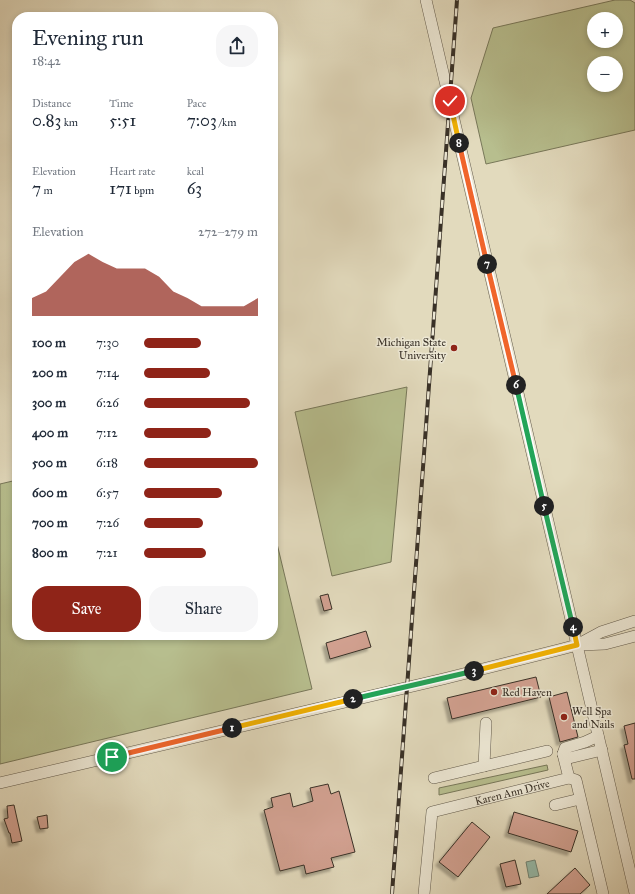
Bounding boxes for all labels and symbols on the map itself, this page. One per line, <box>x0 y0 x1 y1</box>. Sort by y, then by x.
pin <box>433 84 467 118</box>
pin: 8 <box>449 133 469 153</box>
pin: 7 <box>477 254 497 274</box>
place label: Michigan State University <box>376 336 447 362</box>
marker: Michigan State University <box>449 343 459 353</box>
pin: 6 <box>506 375 526 395</box>
pin: 5 <box>534 496 554 516</box>
pin: 4 <box>563 617 583 637</box>
pin: 3 <box>464 661 484 681</box>
place label: Red Haven <box>502 686 552 699</box>
marker: Red Haven <box>489 687 499 697</box>
pin: 2 <box>343 689 363 709</box>
place label: Well Spa and Nails <box>572 705 614 731</box>
marker: Well Spa and Nails <box>559 712 569 722</box>
pin: 1 <box>222 718 242 738</box>
pin <box>95 740 129 774</box>
street label: Karen Ann Drive <box>473 776 551 808</box>

